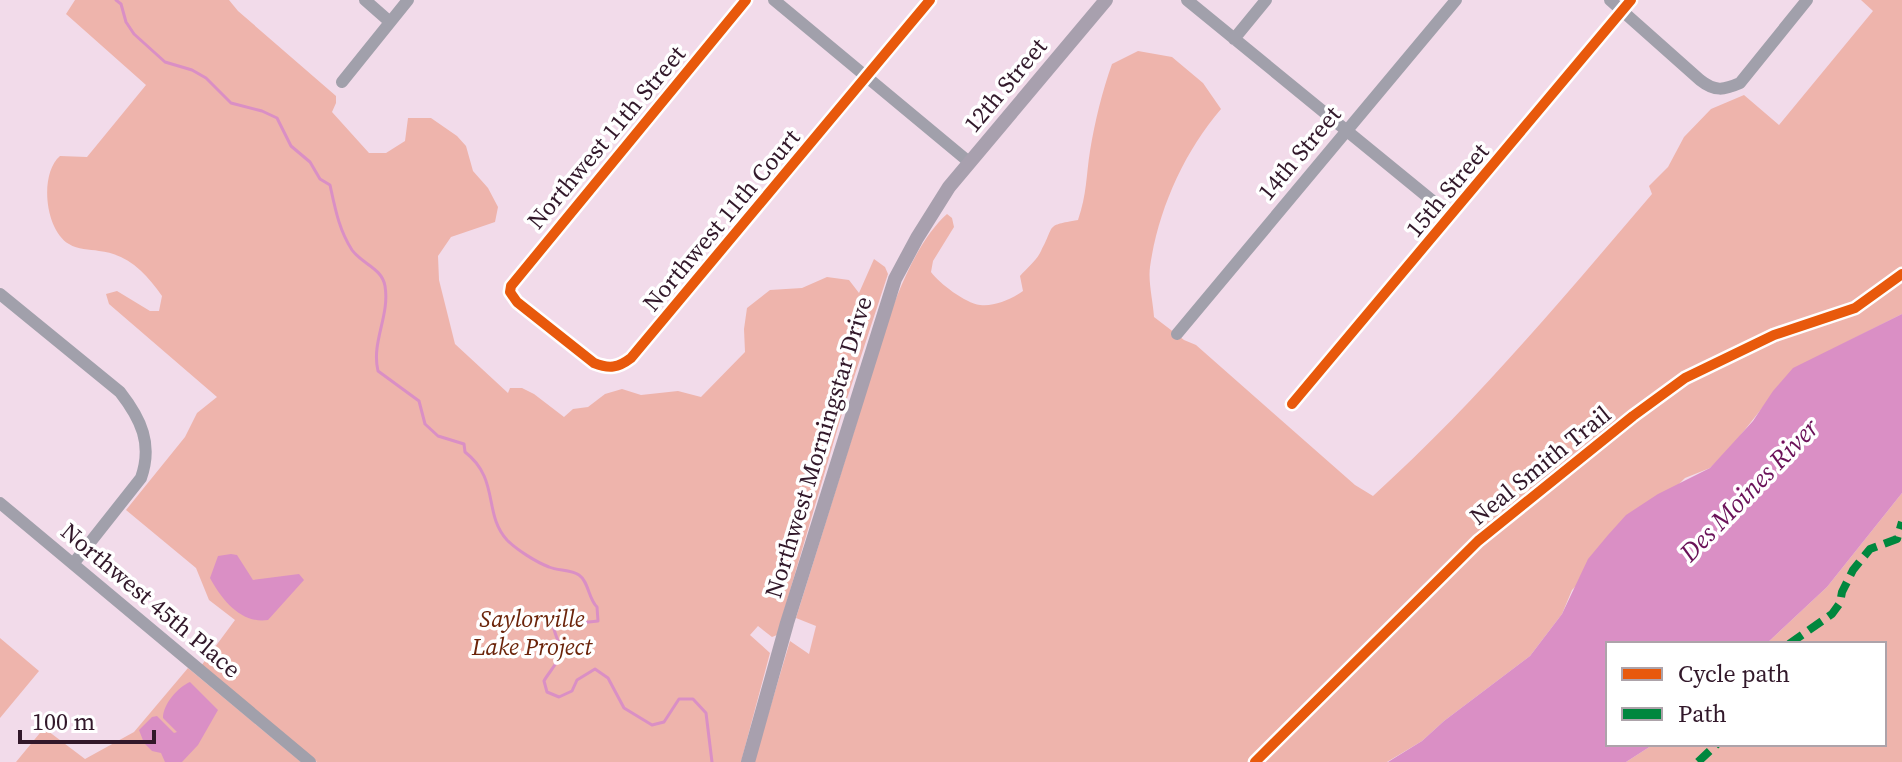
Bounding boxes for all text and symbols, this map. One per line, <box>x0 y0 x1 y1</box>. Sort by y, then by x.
street label: 12th Street <box>956 31 1054 139</box>
street label: Northwest 11th Street <box>519 38 693 236</box>
street label: 14th Street <box>1250 99 1348 207</box>
street label: Northwest 11th Court <box>635 122 807 318</box>
street label: 15th Street <box>1398 136 1496 244</box>
street label: Northwest Morningstar Drive <box>756 292 880 602</box>
street label: Neal Smith Trail <box>1462 398 1618 532</box>
water label: Des Moines River <box>1671 410 1827 570</box>
street label: Northwest 45th Place <box>54 515 248 685</box>
park label: Saylorville Lake Project <box>471 602 593 663</box>
legend <box>1606 642 1886 746</box>
text: Cycle path <box>1678 657 1790 690</box>
scale bar <box>20 694 154 744</box>
text: Path <box>1678 697 1727 730</box>
text: 100 m <box>32 705 95 738</box>

